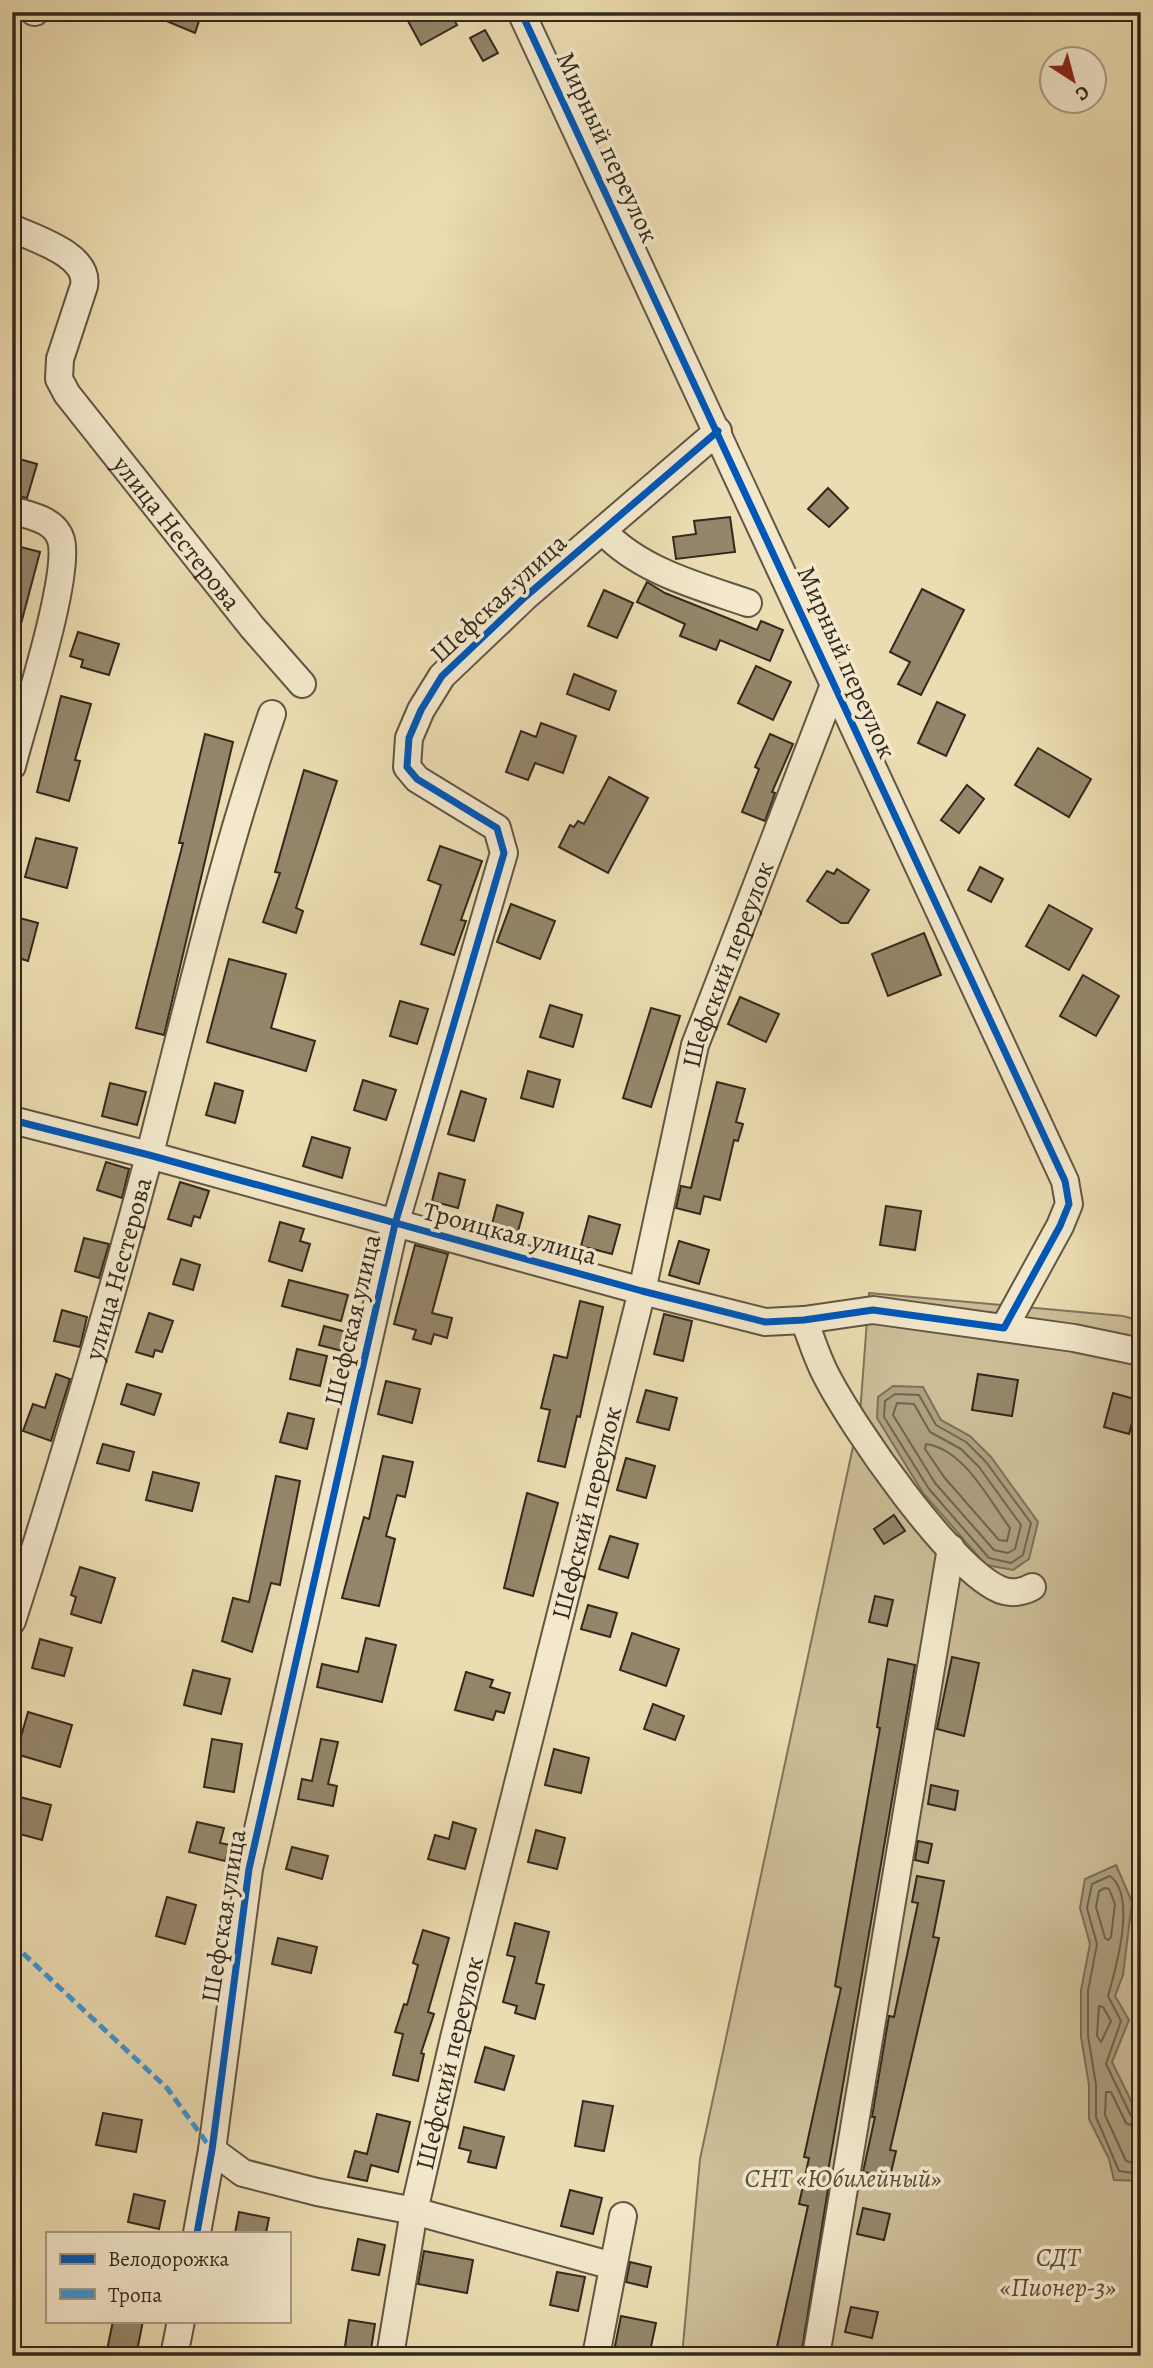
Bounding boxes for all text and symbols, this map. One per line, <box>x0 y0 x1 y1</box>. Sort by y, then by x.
street label: Мирный переулок <box>548 46 667 248</box>
north arrow <box>1038 46 1108 116</box>
text: С <box>1070 79 1095 107</box>
street label: улица Нестерова <box>104 448 249 618</box>
street label: Шефская улица <box>422 526 574 671</box>
street label: Мирный переулок <box>788 561 905 764</box>
street label: Шефский переулок <box>674 856 782 1071</box>
street label: улица Нестерова <box>76 1173 161 1365</box>
street label: Троицкая улица <box>419 1193 601 1274</box>
street label: Шефская улица <box>316 1231 389 1409</box>
street label: Шефский переулок <box>543 1403 630 1623</box>
street label: Шефская улица <box>193 1827 254 2005</box>
street label: Шефский переулок <box>407 1953 492 2174</box>
park label: СНТ «Юбилейный» <box>744 2161 942 2196</box>
legend <box>46 2232 290 2322</box>
park label: СДТ «Пионер-3» <box>1000 2240 1116 2305</box>
text: Велодорожка <box>108 2245 229 2273</box>
text: Тропа <box>108 2281 162 2309</box>

